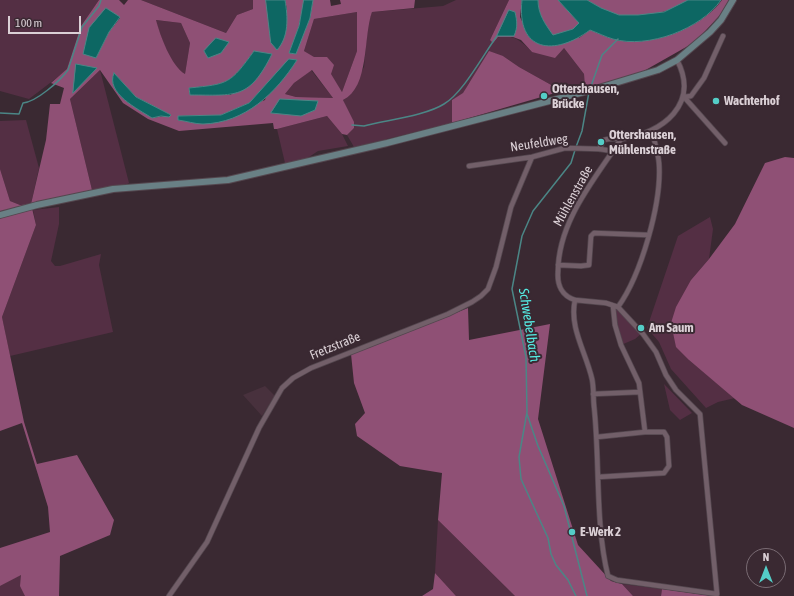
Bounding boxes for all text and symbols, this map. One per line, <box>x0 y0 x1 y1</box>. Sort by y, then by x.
scale bar <box>10 8 83 34</box>
text: 100 m <box>15 16 42 30</box>
place label: Ottershausen, Brücke <box>552 81 619 112</box>
marker: Ottershausen, Brücke <box>539 91 549 101</box>
place label: Wachterhof <box>724 93 780 109</box>
marker: Wachterhof <box>711 96 721 106</box>
place label: Ottershausen, Mühlenstraße <box>609 127 676 158</box>
street label: Neufeldweg <box>509 131 569 155</box>
marker: Ottershausen, Mühlenstraße <box>596 137 606 147</box>
street label: Mühlenstraße <box>550 163 596 229</box>
water label: Schwebelbach <box>515 287 543 363</box>
place label: Am Saum <box>649 320 694 336</box>
marker: Am Saum <box>636 323 646 333</box>
street label: Fretzstraße <box>307 329 363 363</box>
place label: E-Werk 2 <box>580 524 621 540</box>
marker: E-Werk 2 <box>567 527 577 537</box>
north arrow <box>746 548 786 588</box>
text: N <box>763 551 769 563</box>

